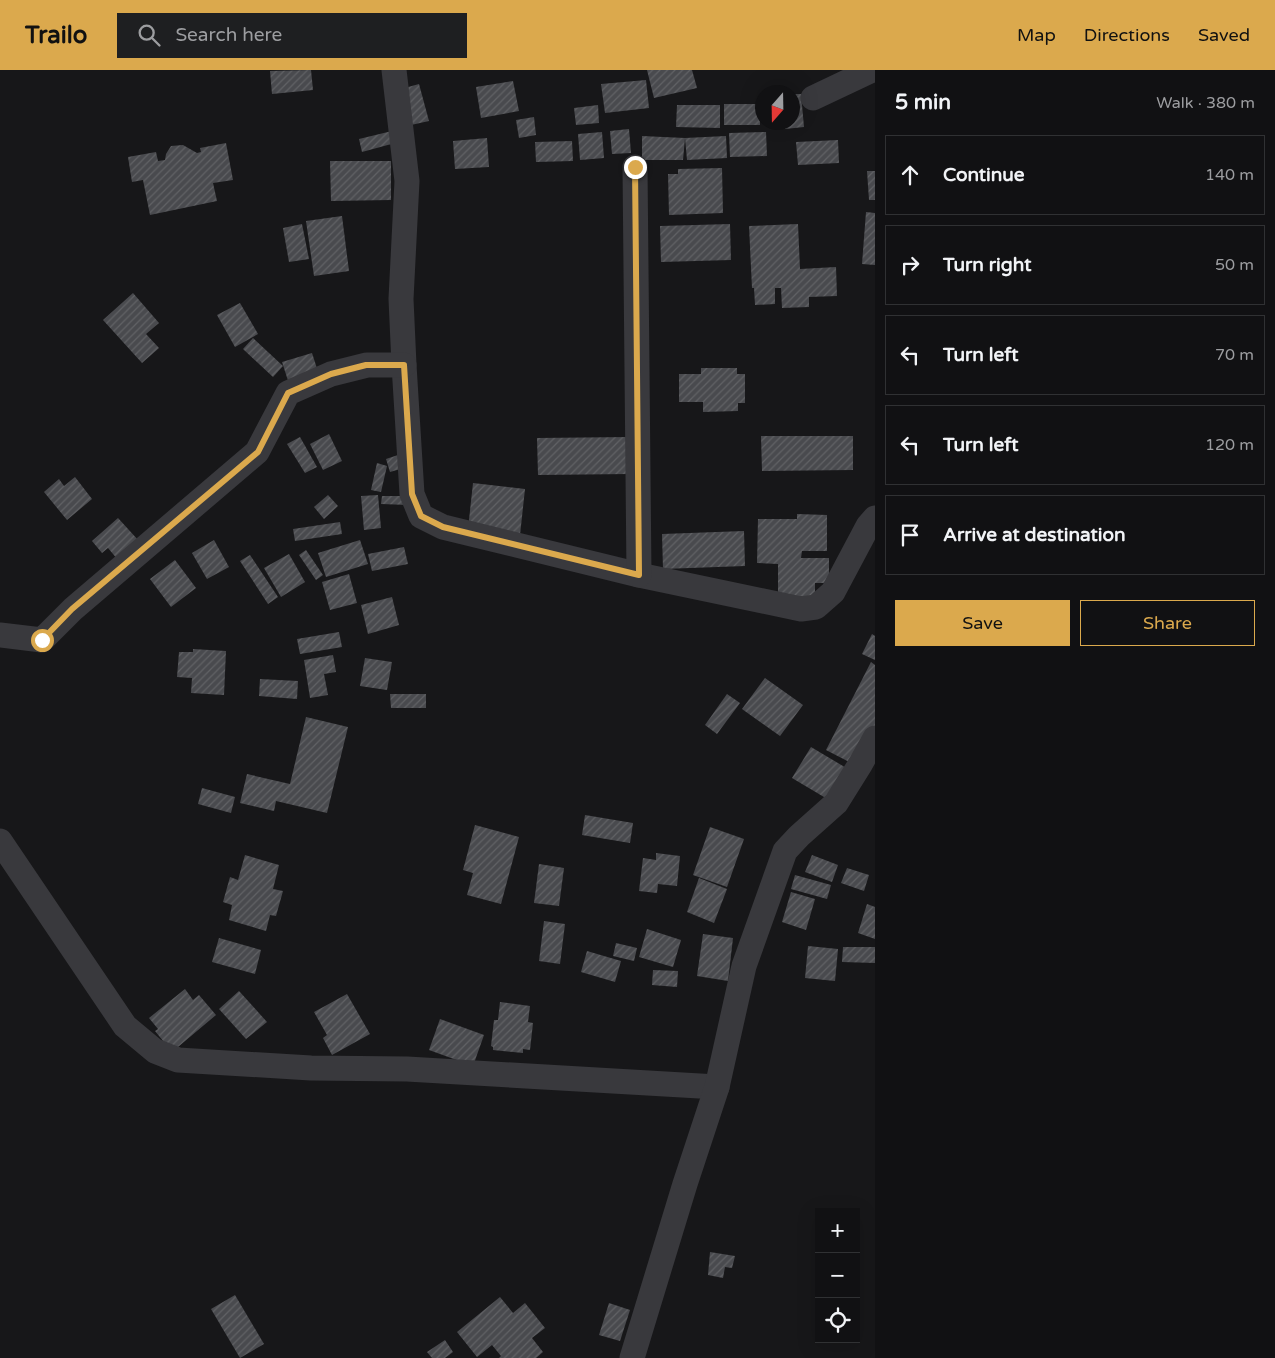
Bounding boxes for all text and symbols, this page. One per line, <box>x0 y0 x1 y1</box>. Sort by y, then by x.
search box <box>117 13 467 58</box>
text: Trailo <box>25 21 87 50</box>
icon: search <box>135 21 163 49</box>
text: Search here <box>175 24 282 46</box>
text: Map <box>1017 24 1056 46</box>
text: Directions <box>1084 24 1170 46</box>
text: Saved <box>1198 24 1250 46</box>
north arrow <box>755 85 800 130</box>
text: 5 min <box>895 90 951 115</box>
text: Walk · 380 m <box>1156 93 1255 113</box>
route end <box>624 156 647 179</box>
icon: ahead <box>896 161 924 189</box>
text: Continue <box>943 164 1025 186</box>
text: 140 m <box>1205 165 1254 185</box>
icon: right <box>896 251 924 279</box>
text: Turn right <box>943 254 1031 276</box>
text: 50 m <box>1215 255 1254 275</box>
icon: left <box>896 341 924 369</box>
text: Turn left <box>943 344 1019 366</box>
text: 70 m <box>1215 345 1254 365</box>
icon: left <box>896 431 924 459</box>
text: Turn left <box>943 434 1019 456</box>
text: 120 m <box>1205 435 1254 455</box>
icon: arrive <box>896 521 924 549</box>
text: Arrive at destination <box>943 524 1126 546</box>
button: Save <box>895 600 1070 646</box>
button: Share <box>1080 600 1255 646</box>
route start <box>31 629 54 652</box>
map controls <box>815 1208 860 1343</box>
button: + <box>815 1208 860 1253</box>
button: − <box>815 1253 860 1298</box>
button: locate <box>815 1298 860 1343</box>

